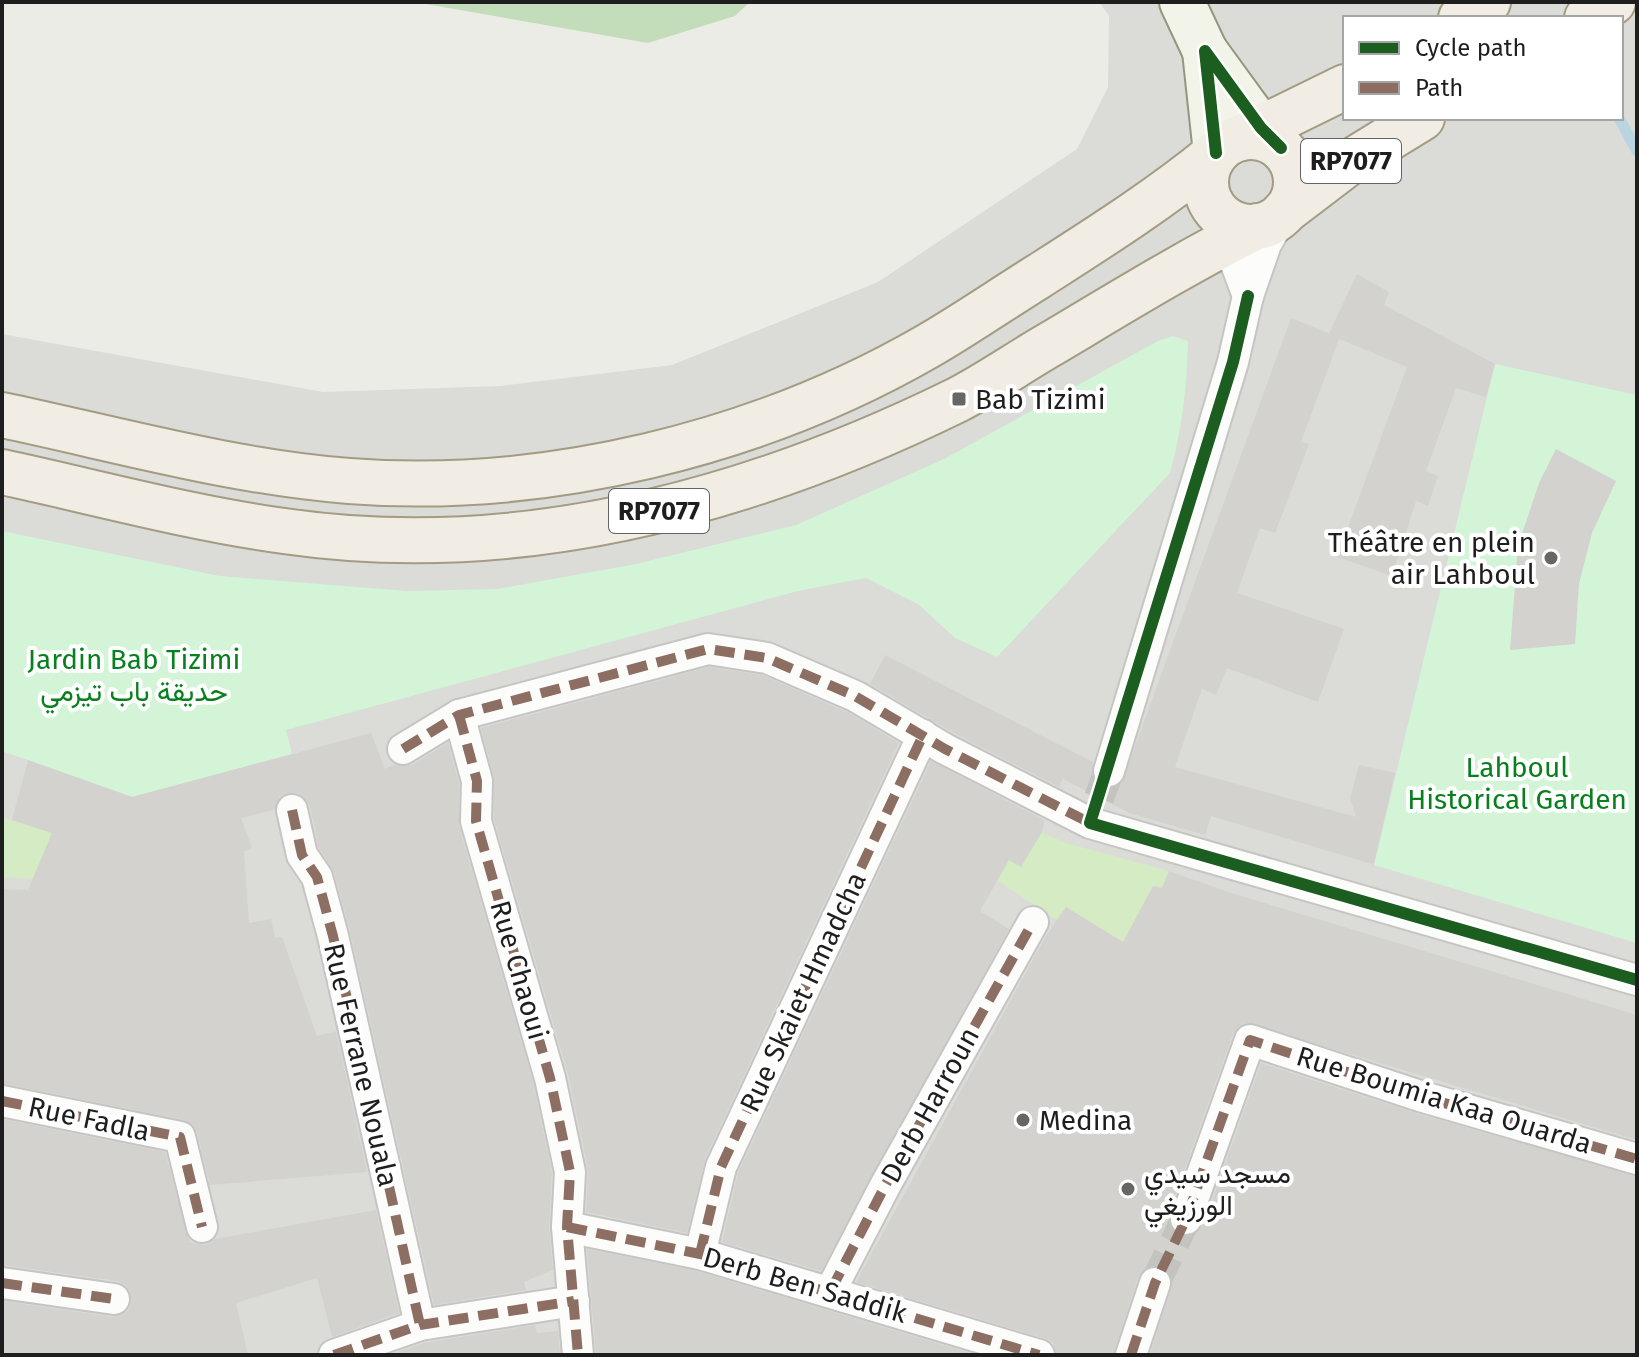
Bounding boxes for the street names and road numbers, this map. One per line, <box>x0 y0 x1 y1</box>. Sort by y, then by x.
road number: RP7077 <box>1301 139 1401 183</box>
road number: RP7077 <box>609 489 709 533</box>
street label: Rue Skaiet Hmadcha <box>733 867 873 1117</box>
street label: Rue Chaoui <box>483 896 555 1044</box>
street label: Rue Ferrane Nouala <box>317 940 405 1190</box>
street label: Derb Harroun <box>874 1022 986 1188</box>
street label: Rue Boumia Kaa Ouarda <box>1292 1039 1596 1161</box>
street label: Rue Fadla <box>25 1090 153 1148</box>
street label: Derb Ben Saddik <box>699 1240 911 1330</box>

